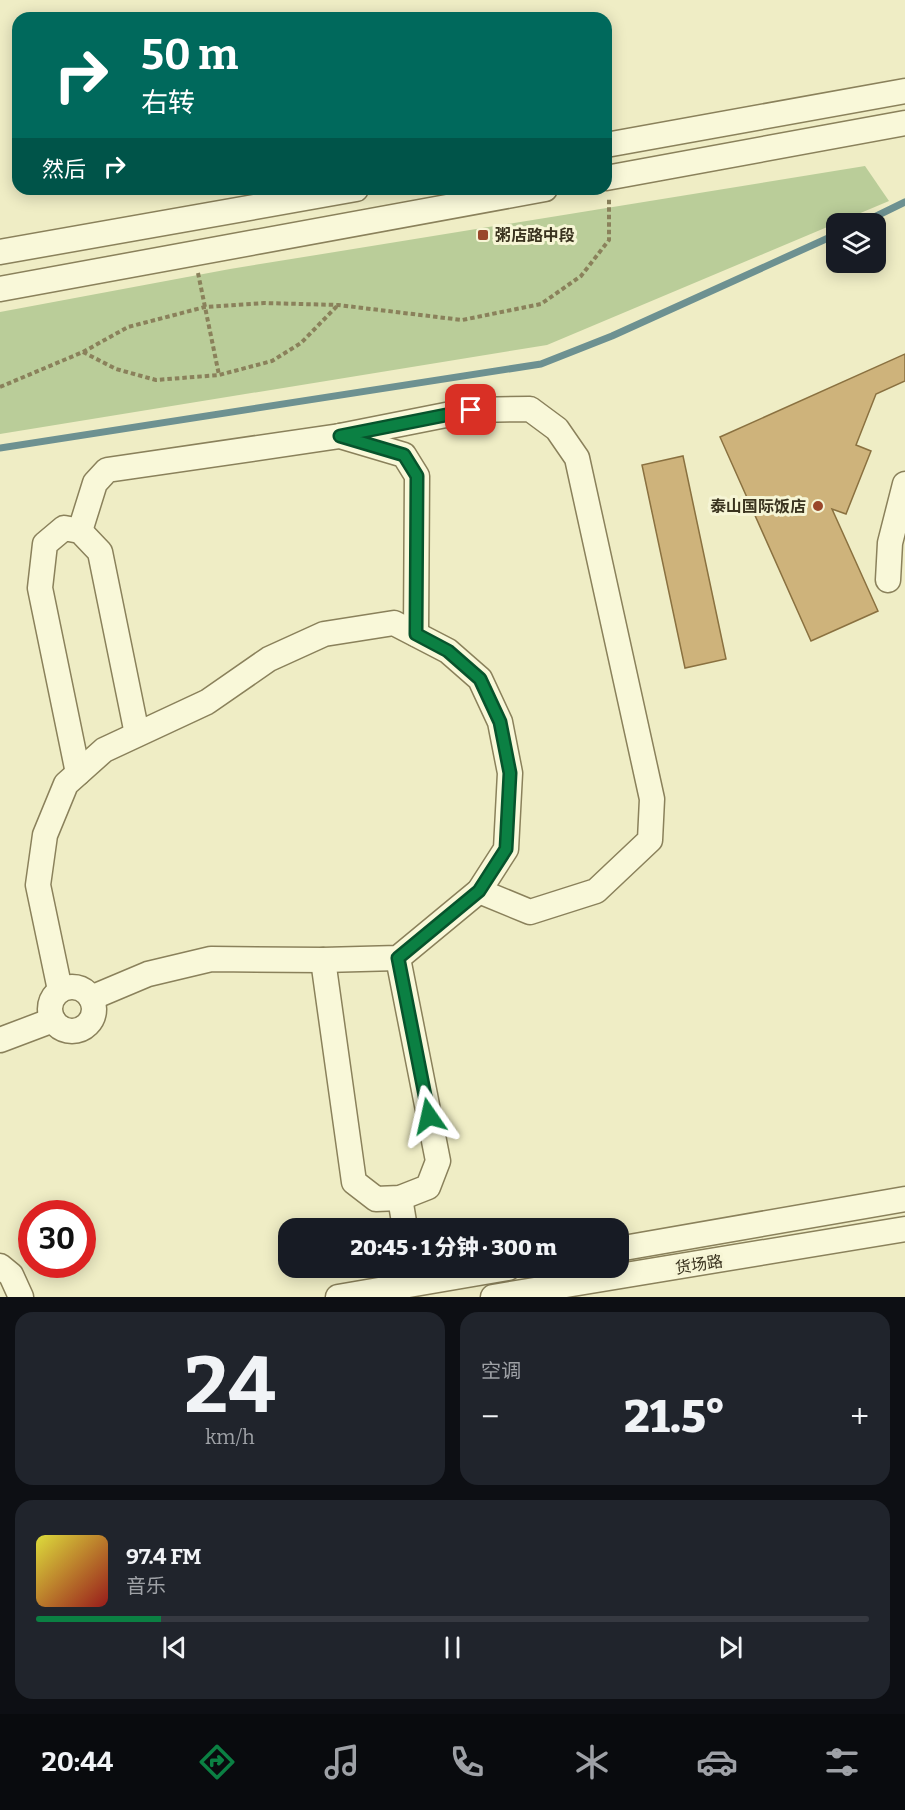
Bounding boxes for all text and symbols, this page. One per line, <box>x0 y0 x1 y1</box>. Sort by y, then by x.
text: 50 m <box>141 30 238 80</box>
icon: right <box>42 36 120 114</box>
text: 右转 <box>141 87 195 119</box>
icon: right <box>98 150 131 183</box>
text: 然后 <box>42 156 86 183</box>
map controls <box>826 213 886 273</box>
button: layers <box>826 213 886 273</box>
place label: 粥店路中段 <box>495 226 575 245</box>
marker: 粥店路中段 <box>476 228 490 242</box>
pin <box>445 384 496 435</box>
icon: arrive <box>454 393 487 426</box>
place label: 泰山国际饭店 <box>710 497 806 516</box>
marker: 泰山国际饭店 <box>811 499 825 513</box>
position arrow <box>397 1084 461 1148</box>
speed limit sign: 30 <box>18 1200 96 1278</box>
text: 20:45 · 1 分钟 · 300 m <box>350 1234 557 1261</box>
street label: 货场路 <box>674 1251 724 1278</box>
text: 24 <box>184 1339 276 1433</box>
text: 空调 <box>481 1359 521 1383</box>
text: 21.5° <box>624 1390 725 1444</box>
text: − <box>481 1397 499 1437</box>
text: + <box>850 1397 869 1437</box>
text: km/h <box>205 1425 255 1449</box>
text: 97.4 FM <box>126 1543 202 1570</box>
text: 音乐 <box>126 1574 166 1598</box>
icon: previous <box>158 1631 191 1664</box>
icon: pause <box>436 1631 469 1664</box>
icon: next <box>714 1631 747 1664</box>
icon: directions <box>196 1741 238 1783</box>
icon: music <box>321 1741 363 1783</box>
icon: phone <box>446 1741 488 1783</box>
icon: climate <box>571 1741 613 1783</box>
icon: car <box>696 1741 738 1783</box>
icon: filters <box>821 1741 863 1783</box>
text: 20:44 <box>42 1746 113 1778</box>

